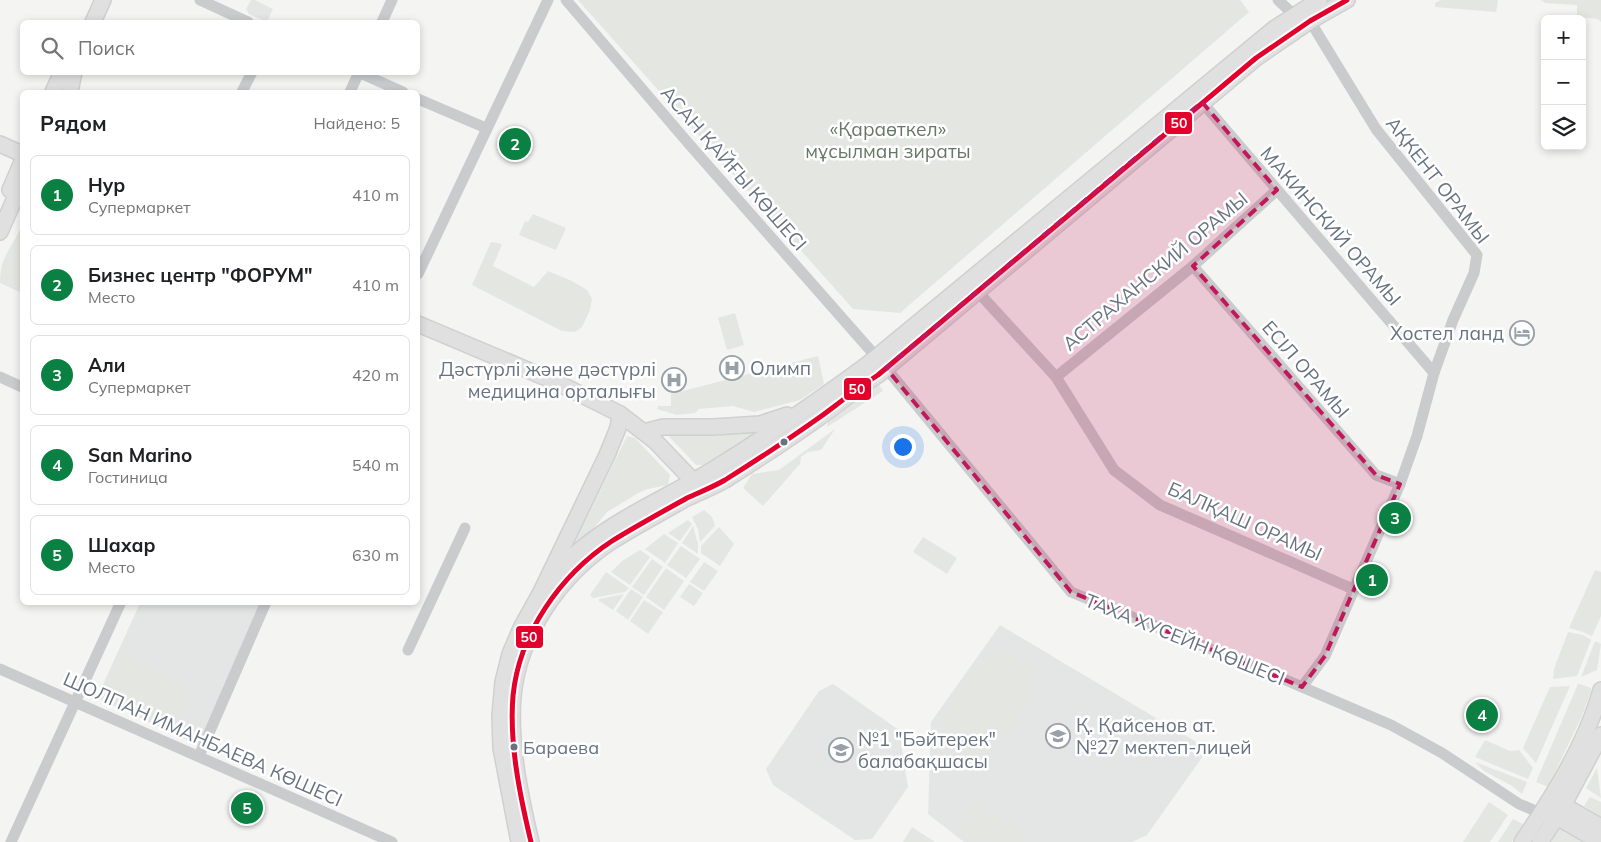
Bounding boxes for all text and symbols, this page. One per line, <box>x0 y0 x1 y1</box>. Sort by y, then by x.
map controls <box>1541 15 1586 150</box>
button: + <box>1541 15 1586 60</box>
search box <box>20 20 420 75</box>
icon: search <box>38 34 66 62</box>
text: Поиск <box>78 36 135 60</box>
button: − <box>1541 60 1586 105</box>
street label: АСАН ҚАЙҒЫ КӨШЕСІ <box>656 81 812 255</box>
button: layers <box>1541 105 1586 150</box>
text: Рядом <box>40 110 107 136</box>
line badge: 50 <box>1164 111 1193 135</box>
street label: АҚКЕНТ ОРАМЫ <box>1381 112 1495 248</box>
text: Найдено: 5 <box>314 113 400 133</box>
text: 50 <box>1171 114 1187 132</box>
park label: «Қараөткел» мұсылман зираты <box>805 117 971 163</box>
pin: 2 <box>499 125 531 163</box>
street label: МАКИНСКИЙ ОРАМЫ <box>1255 142 1407 310</box>
text: Нур <box>88 173 125 197</box>
text: 1 <box>52 185 62 205</box>
text: 410 m <box>352 185 399 205</box>
street label: АСТРАХАНСКИЙ ОРАМЫ <box>1058 186 1252 356</box>
text: Супермаркет <box>88 197 191 217</box>
text: Бизнес центр "ФОРУМ" <box>88 263 313 287</box>
text: 2 <box>52 275 62 295</box>
text: 410 m <box>352 275 399 295</box>
text: Место <box>88 287 135 307</box>
street label: ЕСІЛ ОРАМЫ <box>1257 315 1355 423</box>
hotel icon: Хостел ланд <box>1509 320 1535 346</box>
place label: Хостел ланд <box>1390 321 1504 345</box>
text: Али <box>88 353 126 377</box>
hospital icon: Олимп <box>719 355 745 381</box>
place label: Олимп <box>750 356 811 380</box>
place label: Дәстүрлі және дәстүрлі медицина орталығы <box>439 357 656 403</box>
text: 3 <box>52 365 62 385</box>
text: 420 m <box>352 365 399 385</box>
hospital icon: Дәстүрлі және дәстүрлі медицина орталығы <box>661 367 687 393</box>
text: Супермаркет <box>88 377 191 397</box>
line badge: 50 <box>843 377 872 401</box>
text: 50 <box>849 380 865 398</box>
your location <box>890 434 916 460</box>
unlabelled marker <box>779 437 789 447</box>
text: San Marino <box>88 443 192 467</box>
text: 4 <box>52 455 62 475</box>
text: 540 m <box>352 455 399 475</box>
text: Гостиница <box>88 467 168 487</box>
street label: БАЛҚАШ ОРАМЫ <box>1164 476 1326 566</box>
pin: 3 <box>1379 499 1411 537</box>
text: Шахар <box>88 533 156 557</box>
text: 5 <box>52 545 62 565</box>
text: 630 m <box>352 545 399 565</box>
text: Место <box>88 557 135 577</box>
pin: 1 <box>1356 561 1388 599</box>
street label: ТАХА ХУСЕЙН КӨШЕСІ <box>1082 588 1288 690</box>
line badge: 50 <box>515 625 544 649</box>
text: 50 <box>521 628 537 646</box>
street label: ШОЛПАН ИМАНБАЕВА КӨШЕСІ <box>60 666 346 812</box>
pin: 4 <box>1466 696 1498 734</box>
place label: Қ. Қайсенов ат. №27 мектеп-лицей <box>1076 713 1252 759</box>
school or university icon: Қ. Қайсенов ат. №27 мектеп-лицей <box>1045 723 1071 749</box>
place label: №1 "Бәйтерек" балабақшасы <box>858 727 996 773</box>
place label: Бараева <box>523 736 599 759</box>
school or university icon: №1 "Бәйтерек" балабақшасы <box>828 737 854 763</box>
marker: Бараева <box>509 742 519 752</box>
pin: 5 <box>231 789 263 827</box>

